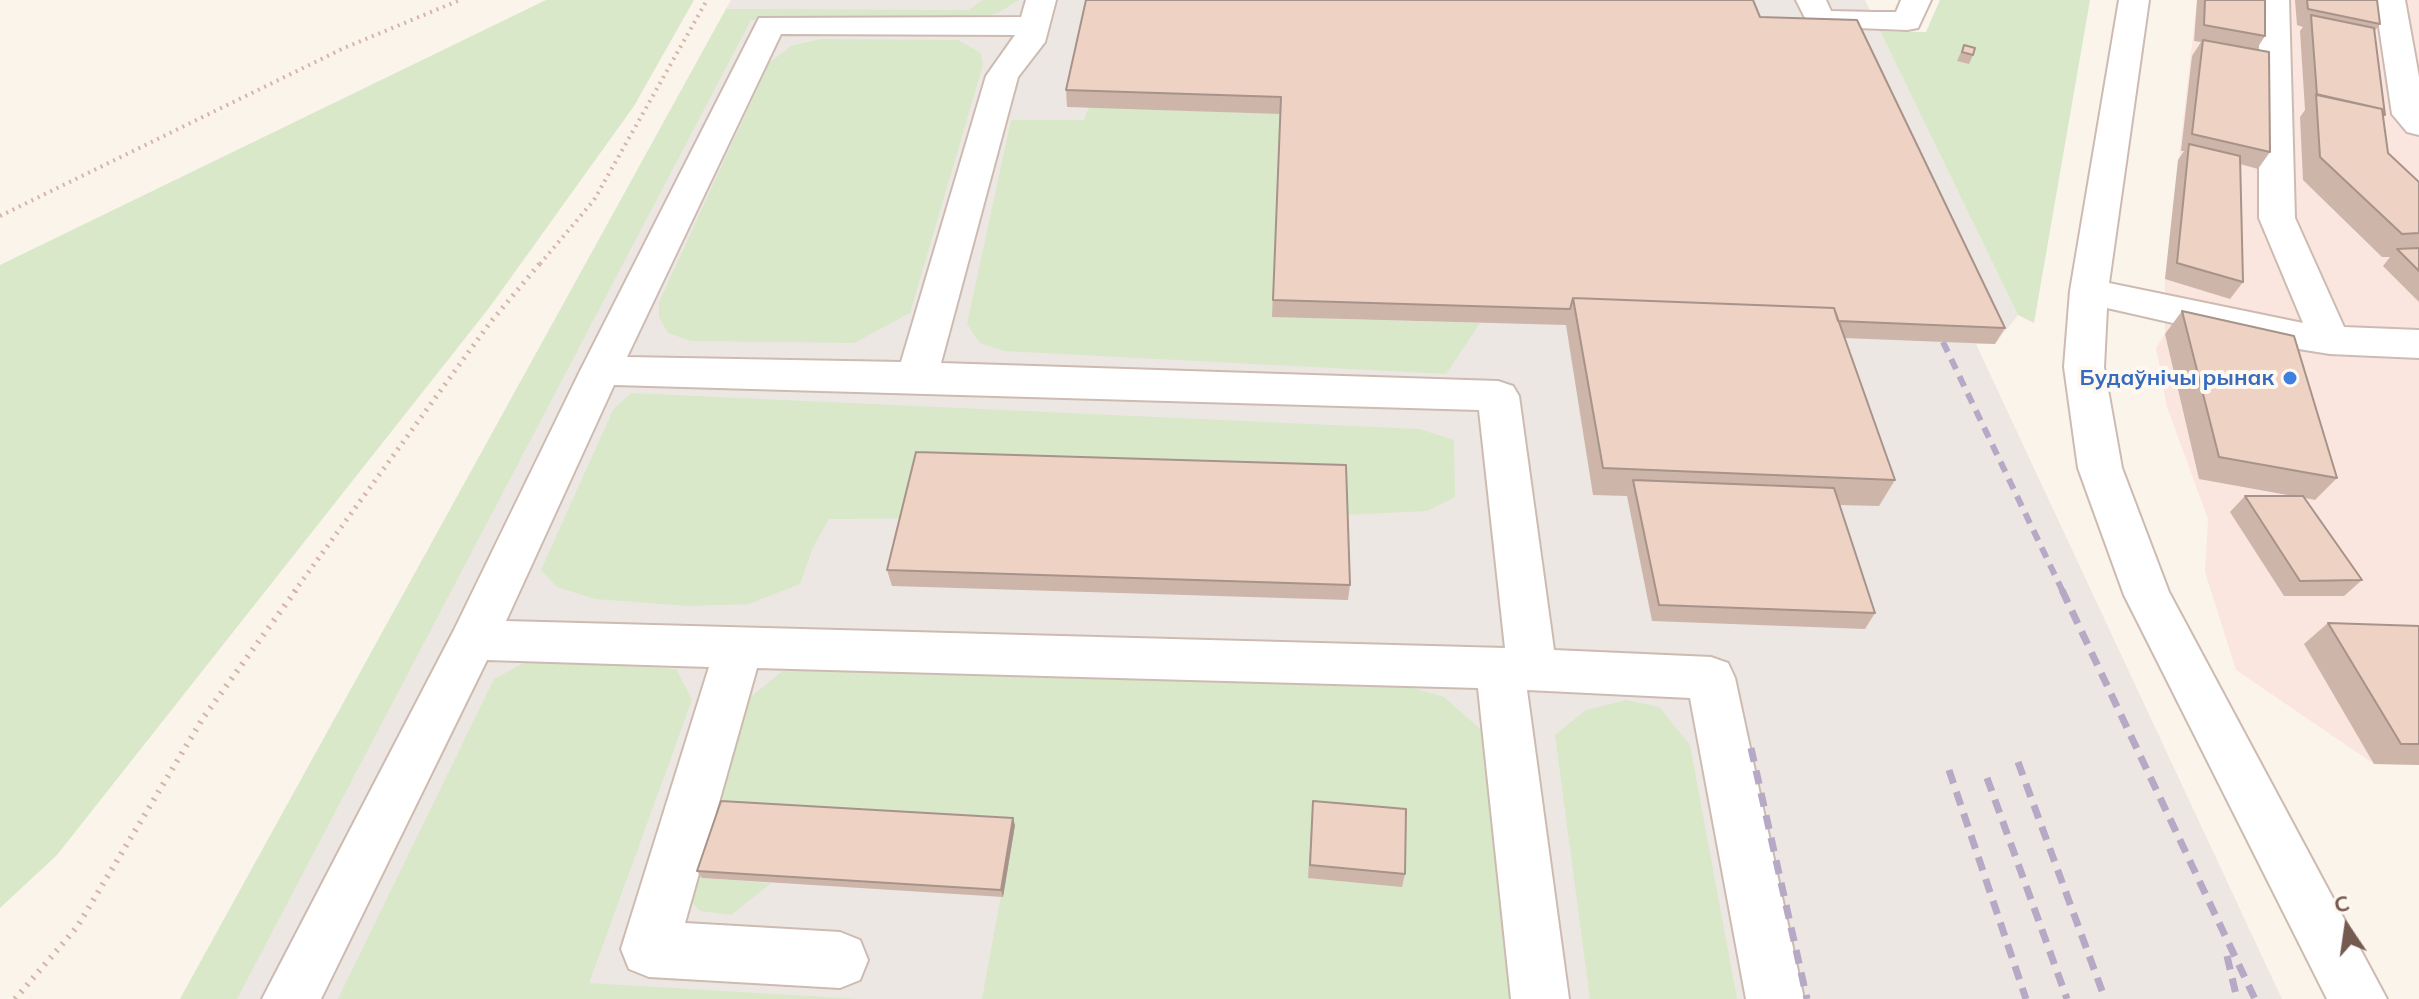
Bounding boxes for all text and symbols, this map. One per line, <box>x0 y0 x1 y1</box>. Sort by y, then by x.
place label: Будаўнічы рынак <box>2080 365 2274 391</box>
marker: Будаўнічы рынак <box>2281 369 2299 387</box>
north arrow <box>2307 887 2387 967</box>
text: С <box>2331 888 2352 919</box>

